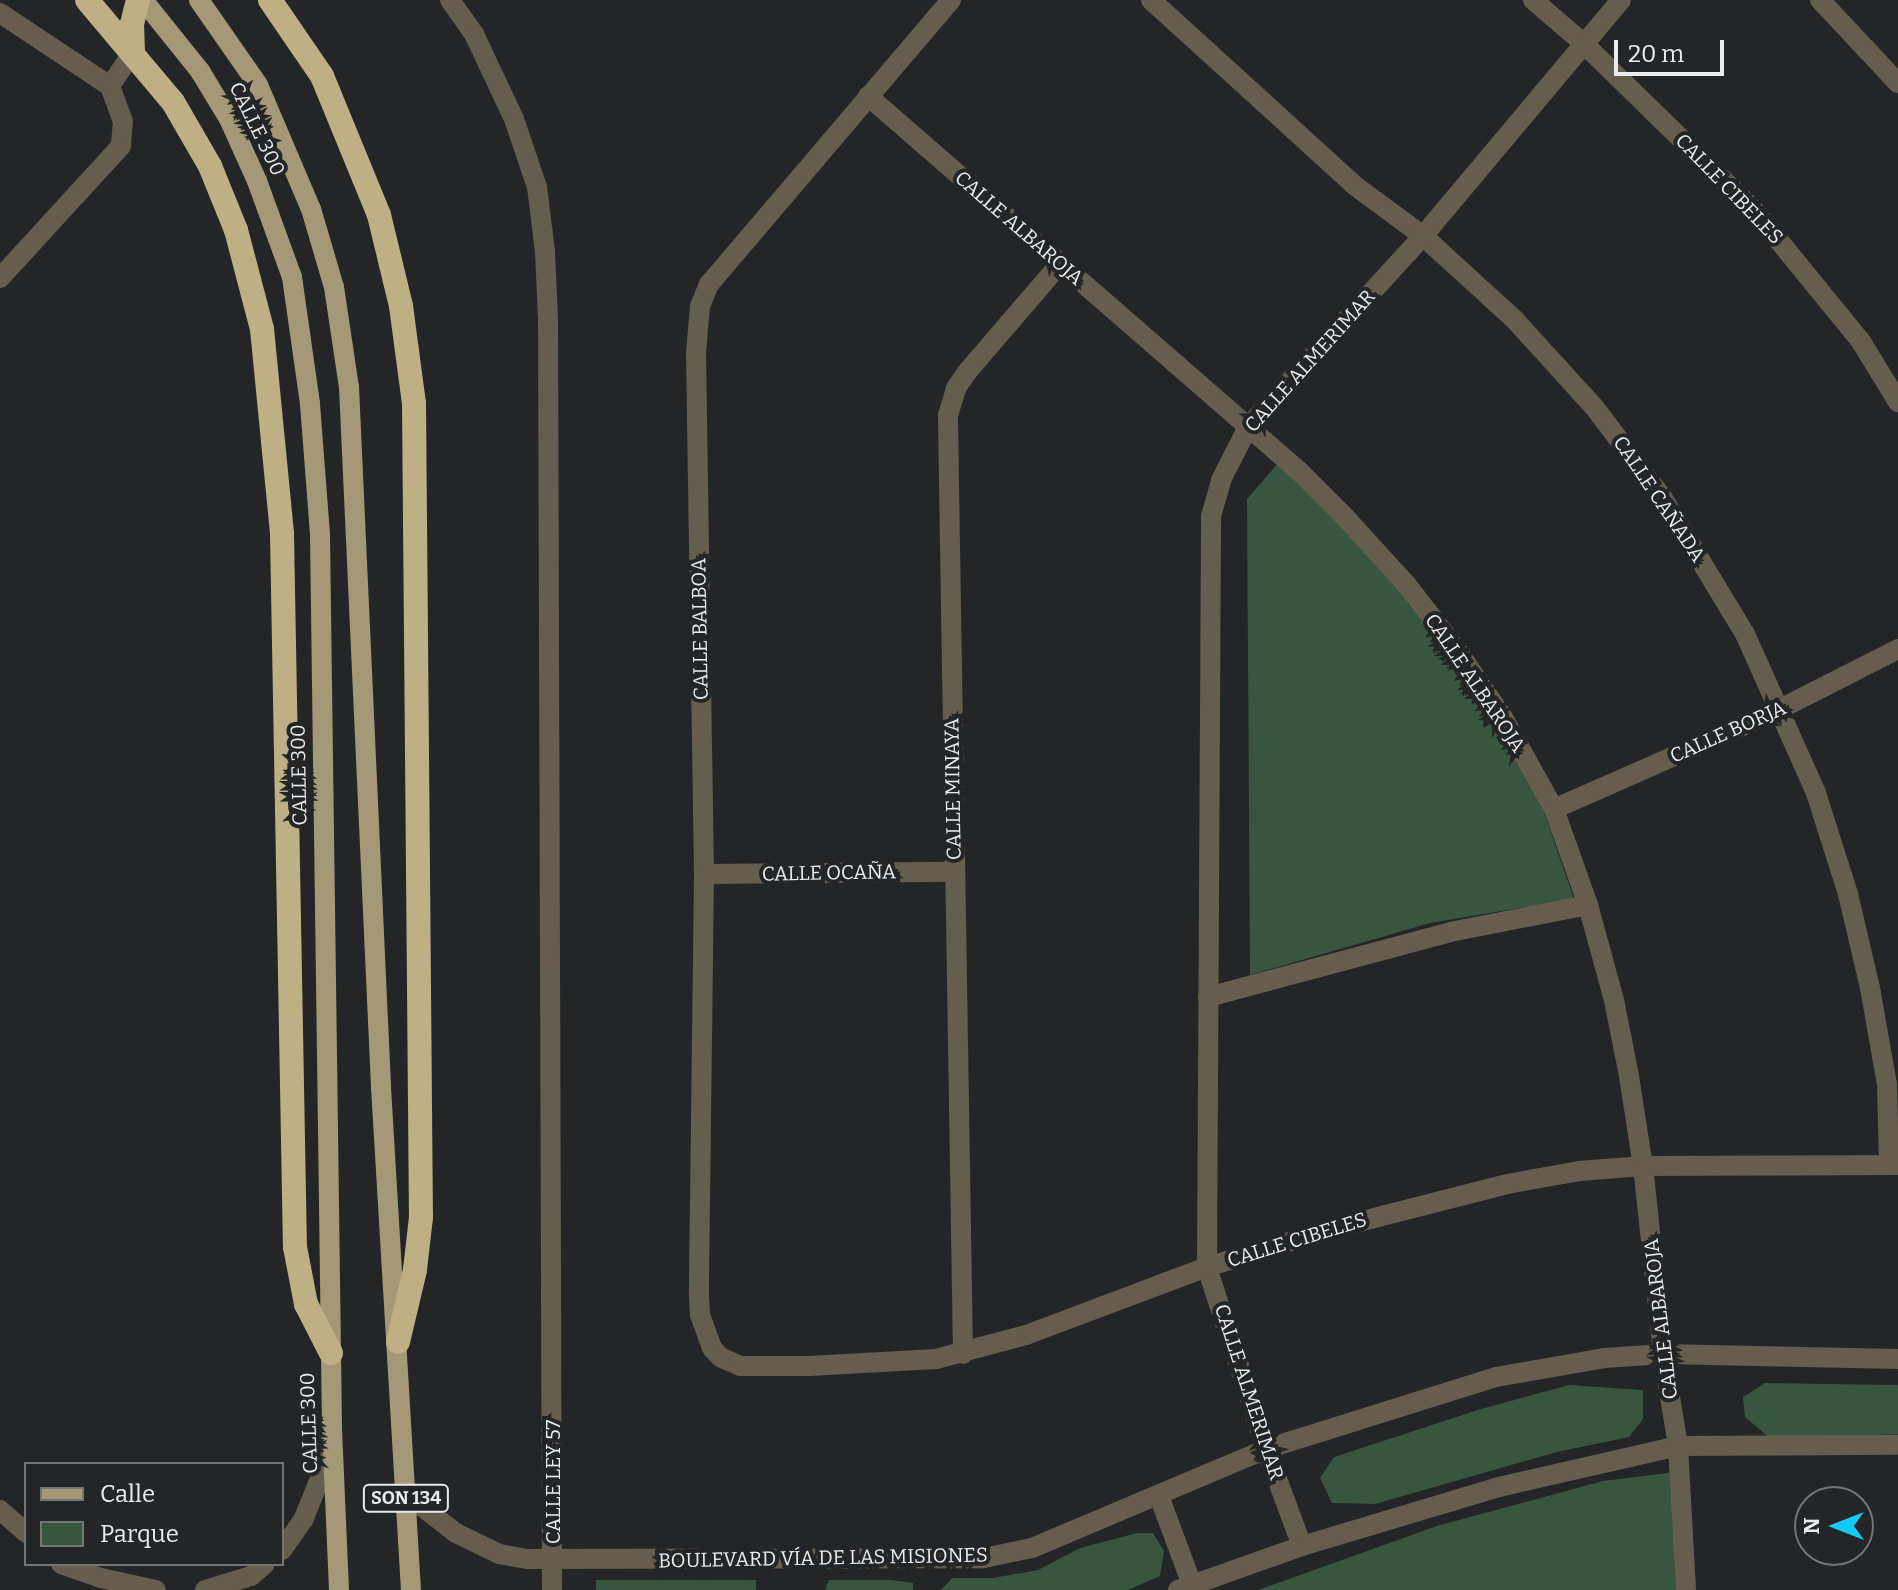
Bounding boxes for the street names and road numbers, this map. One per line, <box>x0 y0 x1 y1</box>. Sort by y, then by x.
street label: CALLE 300 <box>224 78 290 180</box>
street label: CALLE CIBELES <box>1670 129 1788 249</box>
street label: CALLE ALBAROJA <box>950 166 1088 290</box>
street label: CALLE ALMERIMAR <box>1240 285 1380 437</box>
street label: CALLE CAÑADA <box>1608 431 1710 567</box>
street label: CALLE BALBOA <box>687 558 713 700</box>
street label: CALLE ALBAROJA <box>1420 609 1530 757</box>
street label: CALLE BORJA <box>1666 696 1790 768</box>
street label: CALLE MINAYA <box>940 718 966 860</box>
street label: CALLE 300 <box>286 724 312 826</box>
street label: CALLE OCAÑA <box>762 860 896 886</box>
street label: CALLE CIBELES <box>1224 1207 1370 1273</box>
street label: CALLE ALBAROJA <box>1639 1237 1683 1401</box>
street label: CALLE ALMERIMAR <box>1209 1301 1289 1483</box>
street label: CALLE 300 <box>295 1372 323 1474</box>
street label: CALLE LEY 57 <box>541 1420 565 1544</box>
road number: SON 134 <box>362 1484 450 1512</box>
street label: BOULEVARD VÍA DE LAS MISIONES <box>658 1543 988 1573</box>

